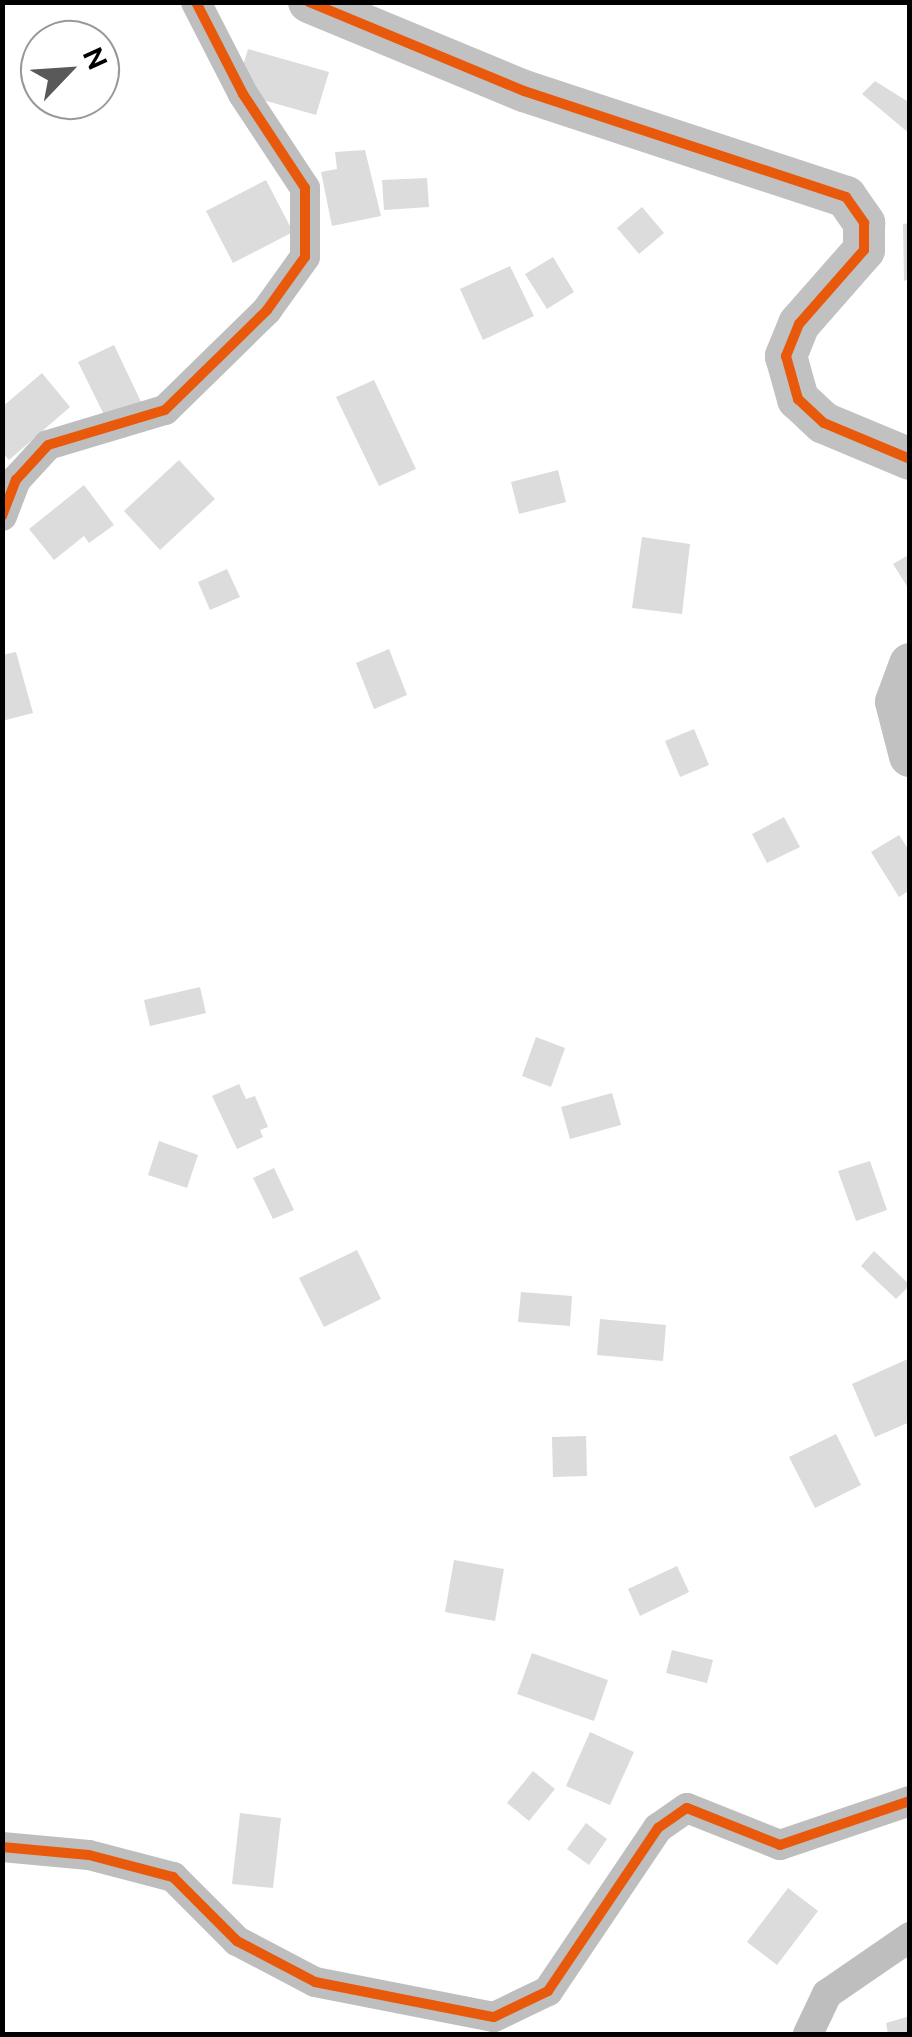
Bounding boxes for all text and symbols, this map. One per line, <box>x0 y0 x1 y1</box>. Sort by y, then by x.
north arrow <box>20 20 120 120</box>
text: N <box>77 42 114 74</box>

